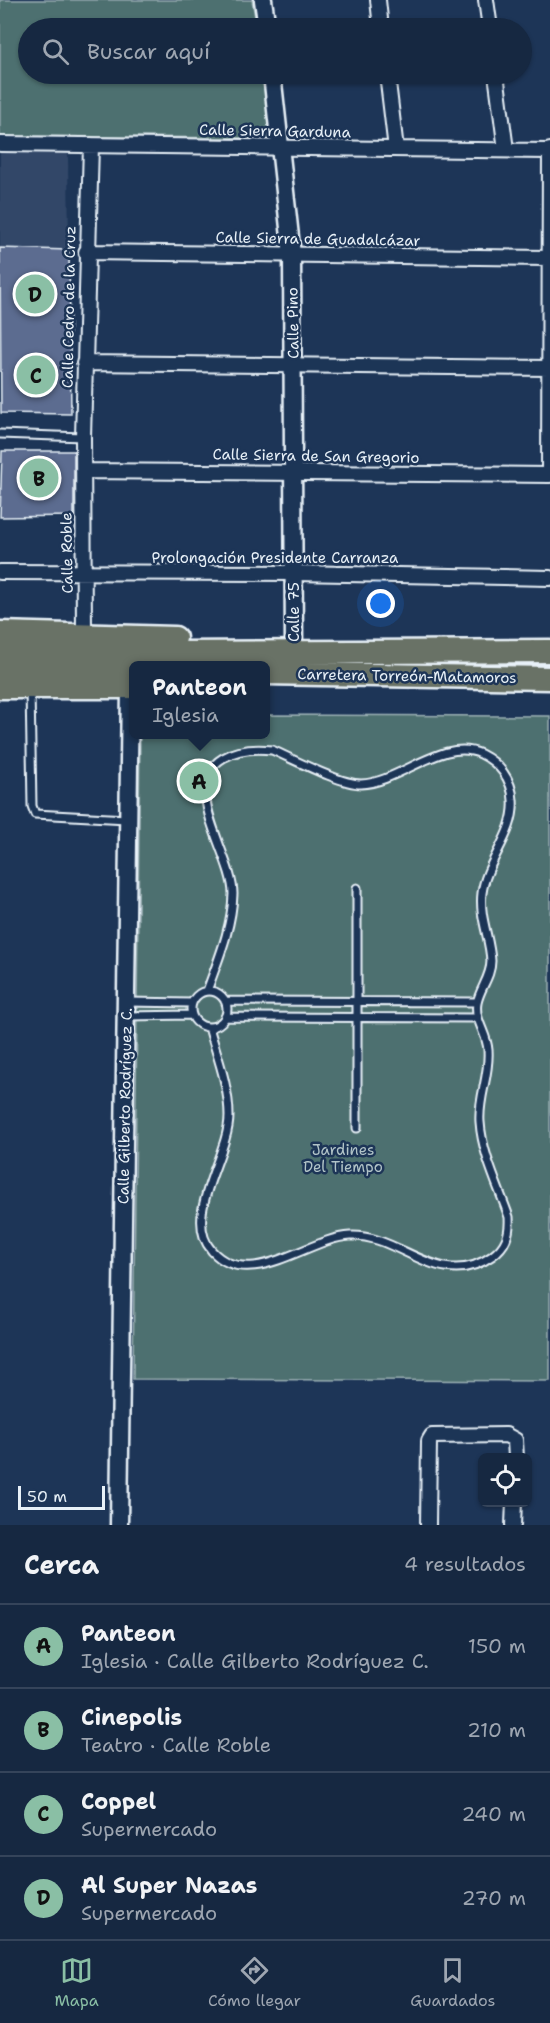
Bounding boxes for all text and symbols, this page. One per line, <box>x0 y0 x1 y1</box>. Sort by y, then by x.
search box <box>18 18 532 84</box>
icon: search <box>39 35 72 68</box>
text: Buscar aquí <box>87 37 210 66</box>
street label: Calle Sierra Garduna <box>199 120 352 142</box>
street label: Calle Cedro de la Cruz <box>58 226 80 388</box>
street label: Calle Sierra de Guadalcázar <box>215 227 421 251</box>
pin: D <box>15 272 54 316</box>
street label: Calle Pino <box>282 287 304 359</box>
pin: C <box>16 352 56 398</box>
street label: Calle Sierra de San Gregorio <box>212 444 420 468</box>
pin: B <box>20 456 58 500</box>
street label: Calle Roble <box>56 512 78 594</box>
street label: Prolongación Presidente Carranza <box>152 548 399 568</box>
street label: Calle 75 <box>284 582 304 642</box>
your location <box>366 589 395 618</box>
popup <box>129 661 270 739</box>
street label: Carretera Torreón-Matamoros <box>297 664 517 688</box>
text: Panteon <box>152 673 247 702</box>
text: Iglesia <box>152 702 219 728</box>
pin: A <box>180 758 218 804</box>
street label: Calle Gilberto Rodríguez C. <box>113 1008 137 1204</box>
park label: Jardines Del Tiempo <box>303 1140 383 1177</box>
map controls <box>478 1453 532 1507</box>
button: locate <box>478 1453 532 1507</box>
scale bar <box>18 1483 105 1510</box>
text: 50 m <box>27 1486 67 1507</box>
text: Cerca <box>24 1547 99 1582</box>
text: 4 resultados <box>404 1551 526 1577</box>
text: Panteon <box>81 1619 176 1648</box>
text: A <box>36 1633 51 1659</box>
text: 150 m <box>468 1633 526 1659</box>
text: Iglesia · Calle Gilberto Rodríguez C. <box>81 1648 429 1674</box>
text: Cinepolis <box>81 1703 182 1732</box>
text: B <box>37 1717 50 1743</box>
text: 210 m <box>467 1717 526 1743</box>
text: Teatro · Calle Roble <box>81 1732 271 1758</box>
text: Coppel <box>81 1787 156 1816</box>
text: C <box>37 1801 50 1827</box>
text: 240 m <box>461 1801 526 1827</box>
text: Supermercado <box>81 1816 217 1842</box>
text: Al Super Nazas <box>81 1871 257 1900</box>
text: D <box>36 1885 51 1911</box>
text: 270 m <box>462 1885 526 1911</box>
text: Supermercado <box>81 1900 217 1926</box>
tab: Mapa <box>55 1954 99 2011</box>
tab: Cómo llegar <box>208 1954 301 2011</box>
tab: Guardados <box>410 1954 495 2011</box>

